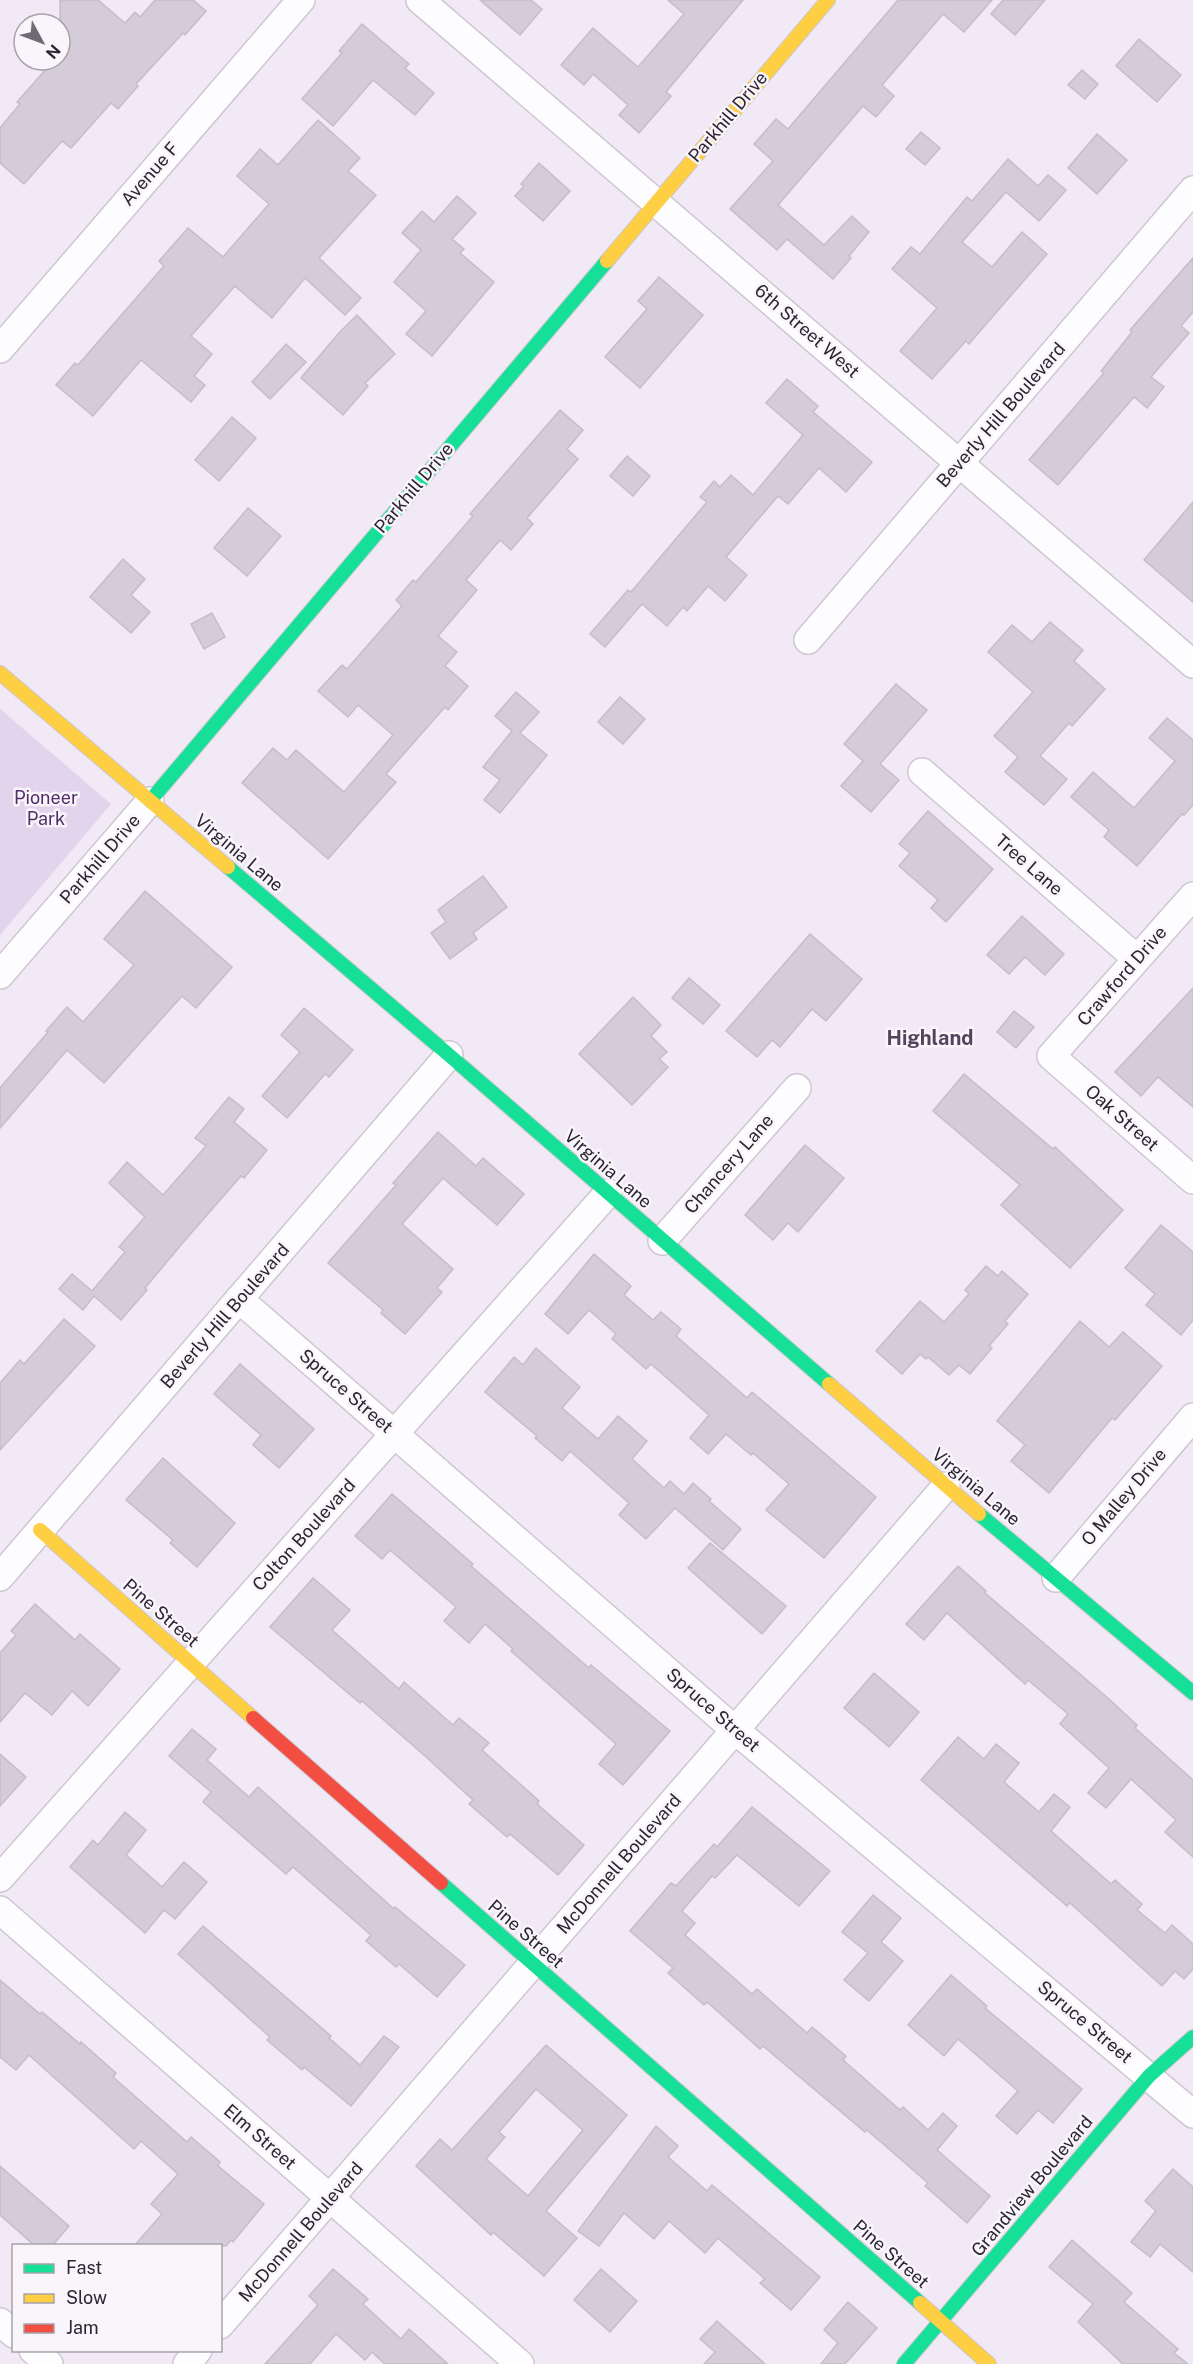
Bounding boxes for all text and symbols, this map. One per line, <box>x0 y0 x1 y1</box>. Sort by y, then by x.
north arrow <box>12 12 72 72</box>
text: N <box>42 41 64 62</box>
street label: Parkhill Drive <box>684 67 771 166</box>
street label: Avenue F <box>117 138 183 210</box>
street label: 6th Street West <box>751 279 864 382</box>
street label: Beverly Hill Boulevard <box>932 338 1069 491</box>
street label: Parkhill Drive <box>370 438 457 537</box>
park label: Pioneer Park <box>14 787 78 829</box>
street label: Parkhill Drive <box>55 810 144 908</box>
street label: Virginia Lane <box>191 810 288 896</box>
street label: Tree Lane <box>991 830 1067 900</box>
street label: Crawford Drive <box>1073 922 1171 1030</box>
district label: Highland <box>887 1026 973 1050</box>
street label: Oak Street <box>1081 1080 1163 1155</box>
street label: Chancery Lane <box>680 1110 778 1218</box>
street label: Virginia Lane <box>560 1125 656 1212</box>
street label: Beverly Hill Boulevard <box>156 1239 293 1392</box>
street label: Spruce Street <box>295 1344 397 1437</box>
street label: Virginia Lane <box>928 1444 1025 1530</box>
street label: O Malley Drive <box>1077 1444 1170 1550</box>
street label: Colton Boulevard <box>248 1474 359 1595</box>
street label: Pine Street <box>119 1574 203 1651</box>
street label: Spruce Street <box>662 1663 764 1756</box>
street label: McDonnell Boulevard <box>552 1789 685 1938</box>
street label: Pine Street <box>484 1895 568 1972</box>
street label: Spruce Street <box>1034 1976 1137 2067</box>
street label: Elm Street <box>220 2100 301 2174</box>
street label: Grandview Boulevard <box>967 2111 1097 2260</box>
street label: McDonnell Boulevard <box>234 2157 367 2306</box>
street label: Pine Street <box>849 2215 933 2292</box>
legend <box>12 2244 222 2352</box>
text: Fast <box>66 2257 102 2278</box>
text: Slow <box>66 2287 107 2308</box>
text: Jam <box>66 2317 99 2338</box>

